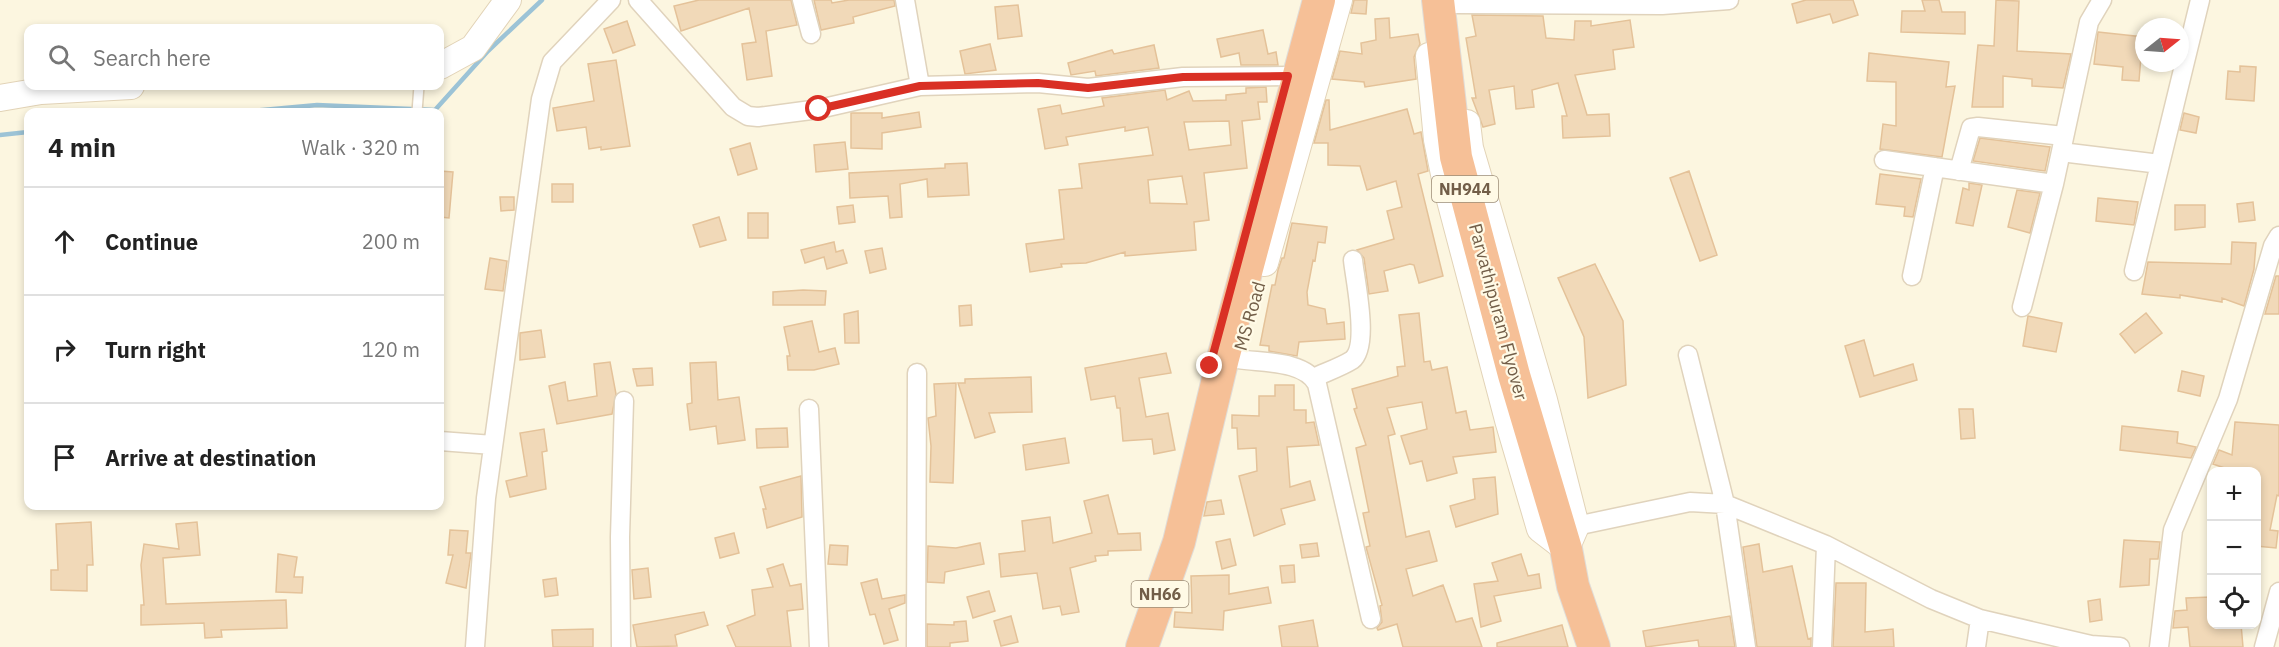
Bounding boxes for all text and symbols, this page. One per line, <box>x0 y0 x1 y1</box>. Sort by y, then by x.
north arrow <box>2135 18 2189 72</box>
search box <box>24 24 444 90</box>
icon: search <box>45 41 78 74</box>
text: Search here <box>93 43 211 72</box>
route start <box>805 95 831 121</box>
text: 4 min <box>48 130 116 164</box>
text: Walk · 320 m <box>302 134 420 161</box>
road number: NH944 <box>1432 176 1498 202</box>
street label: Parvathipuram Flyover <box>1464 221 1533 403</box>
icon: ahead <box>48 225 81 258</box>
text: Continue <box>105 227 198 256</box>
text: 200 m <box>362 228 420 255</box>
street label: MS Road <box>1229 279 1270 353</box>
icon: right <box>48 333 81 366</box>
text: Turn right <box>105 335 206 364</box>
text: 120 m <box>362 336 420 363</box>
route end <box>1196 352 1222 378</box>
icon: arrive <box>48 441 81 474</box>
text: Arrive at destination <box>105 443 316 472</box>
map controls <box>2207 467 2261 629</box>
button: + <box>2207 467 2261 521</box>
button: − <box>2207 521 2261 575</box>
button: locate <box>2207 575 2261 629</box>
road number: NH66 <box>1132 581 1188 607</box>

